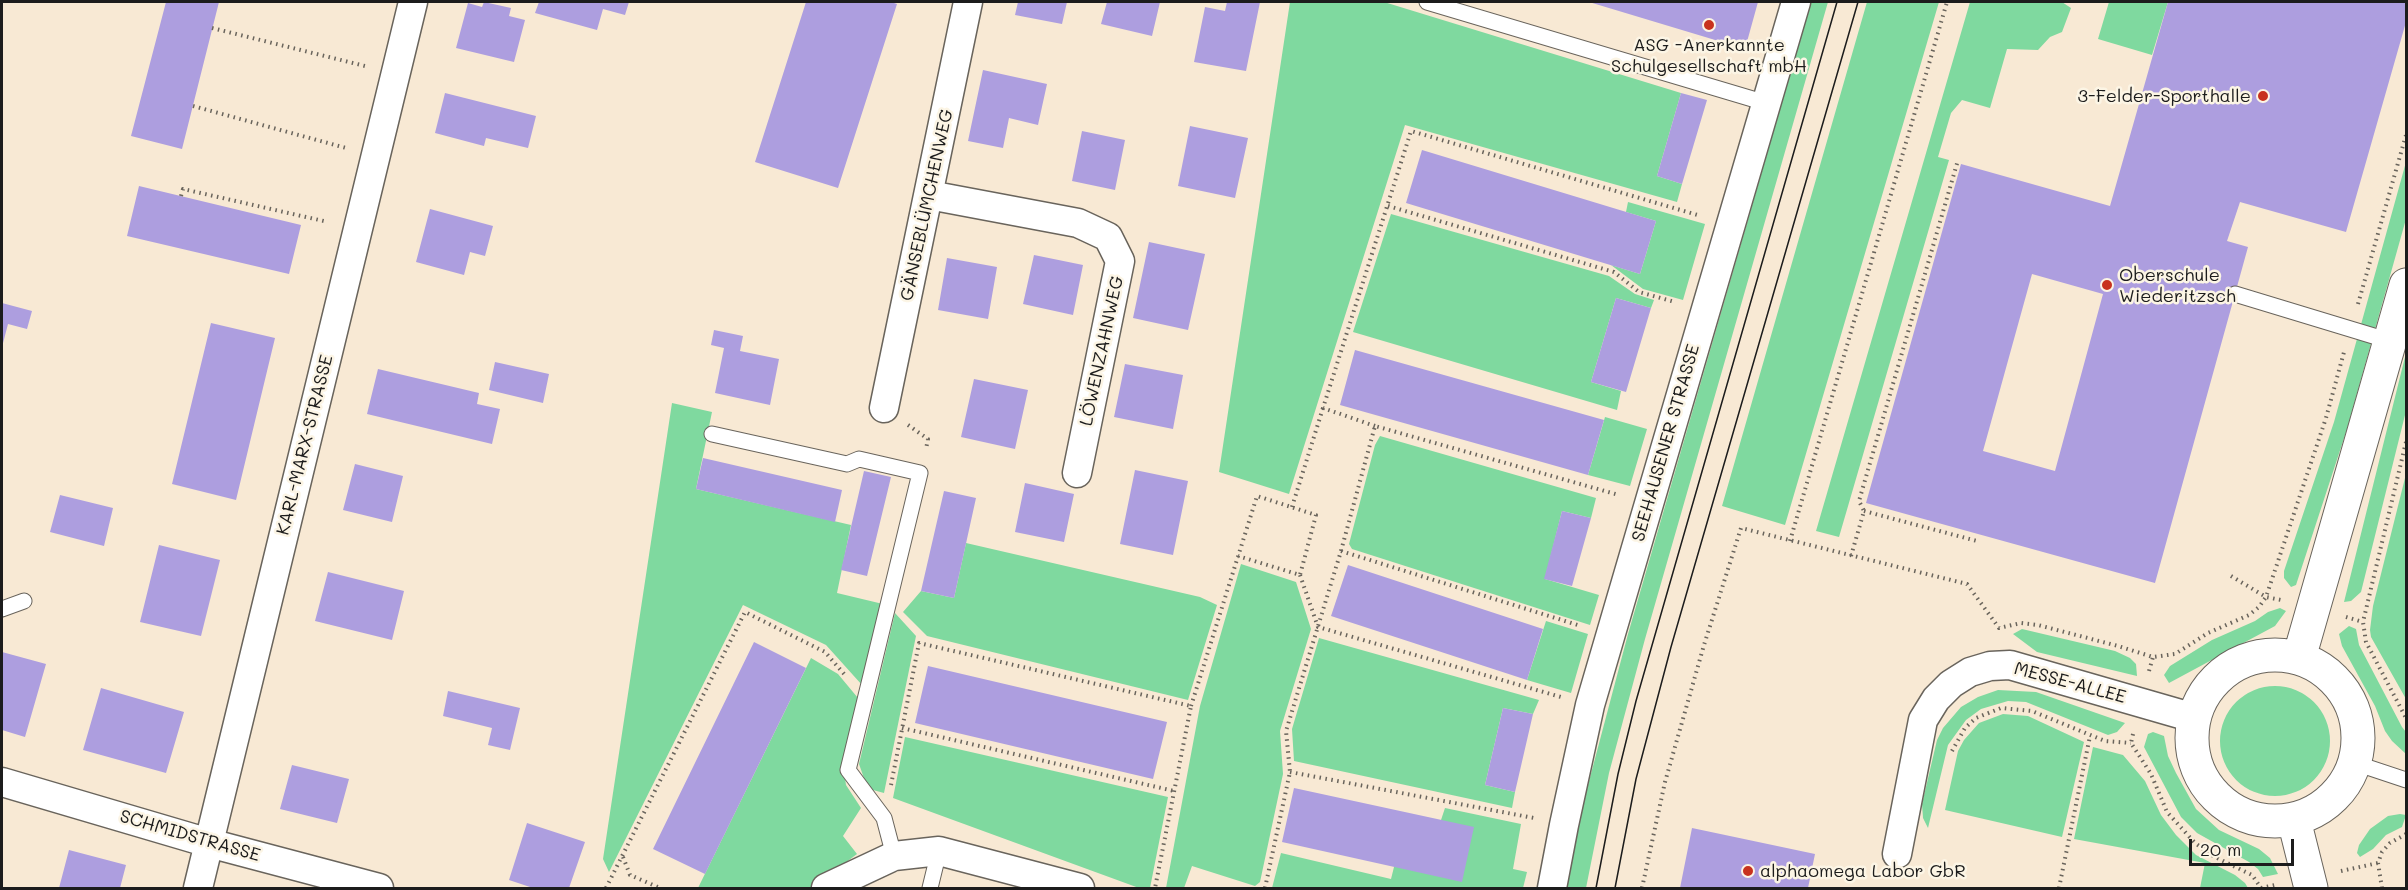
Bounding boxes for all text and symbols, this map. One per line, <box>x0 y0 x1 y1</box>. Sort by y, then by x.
marker: ASG -Anerkannte Schulgesellschaft mbH <box>1702 18 1716 32</box>
place label: ASG -Anerkannte Schulgesellschaft mbH <box>1611 34 1807 76</box>
place label: 3-Felder-Sporthalle <box>2078 85 2251 107</box>
marker: 3-Felder-Sporthalle <box>2256 89 2270 103</box>
street label: GÄNSEBLÜMCHENWEG <box>896 107 958 303</box>
place label: Oberschule Wiederitzsch <box>2119 264 2236 306</box>
street label: LÖWENZAHNWEG <box>1076 274 1128 428</box>
marker: Oberschule Wiederitzsch <box>2100 278 2114 292</box>
street label: SEEHAUSENER STRASSE <box>1627 342 1705 544</box>
street label: KARL-MARX-STRASSE <box>272 353 338 537</box>
street label: MESSE-ALLEE <box>2012 658 2128 708</box>
street label: SCHMIDSTRASSE <box>117 806 263 866</box>
scale bar <box>2192 827 2297 865</box>
text: 20 m <box>2200 837 2241 861</box>
place label: alphaomega Labor GbR <box>1760 860 1966 882</box>
marker: alphaomega Labor GbR <box>1741 864 1755 878</box>

